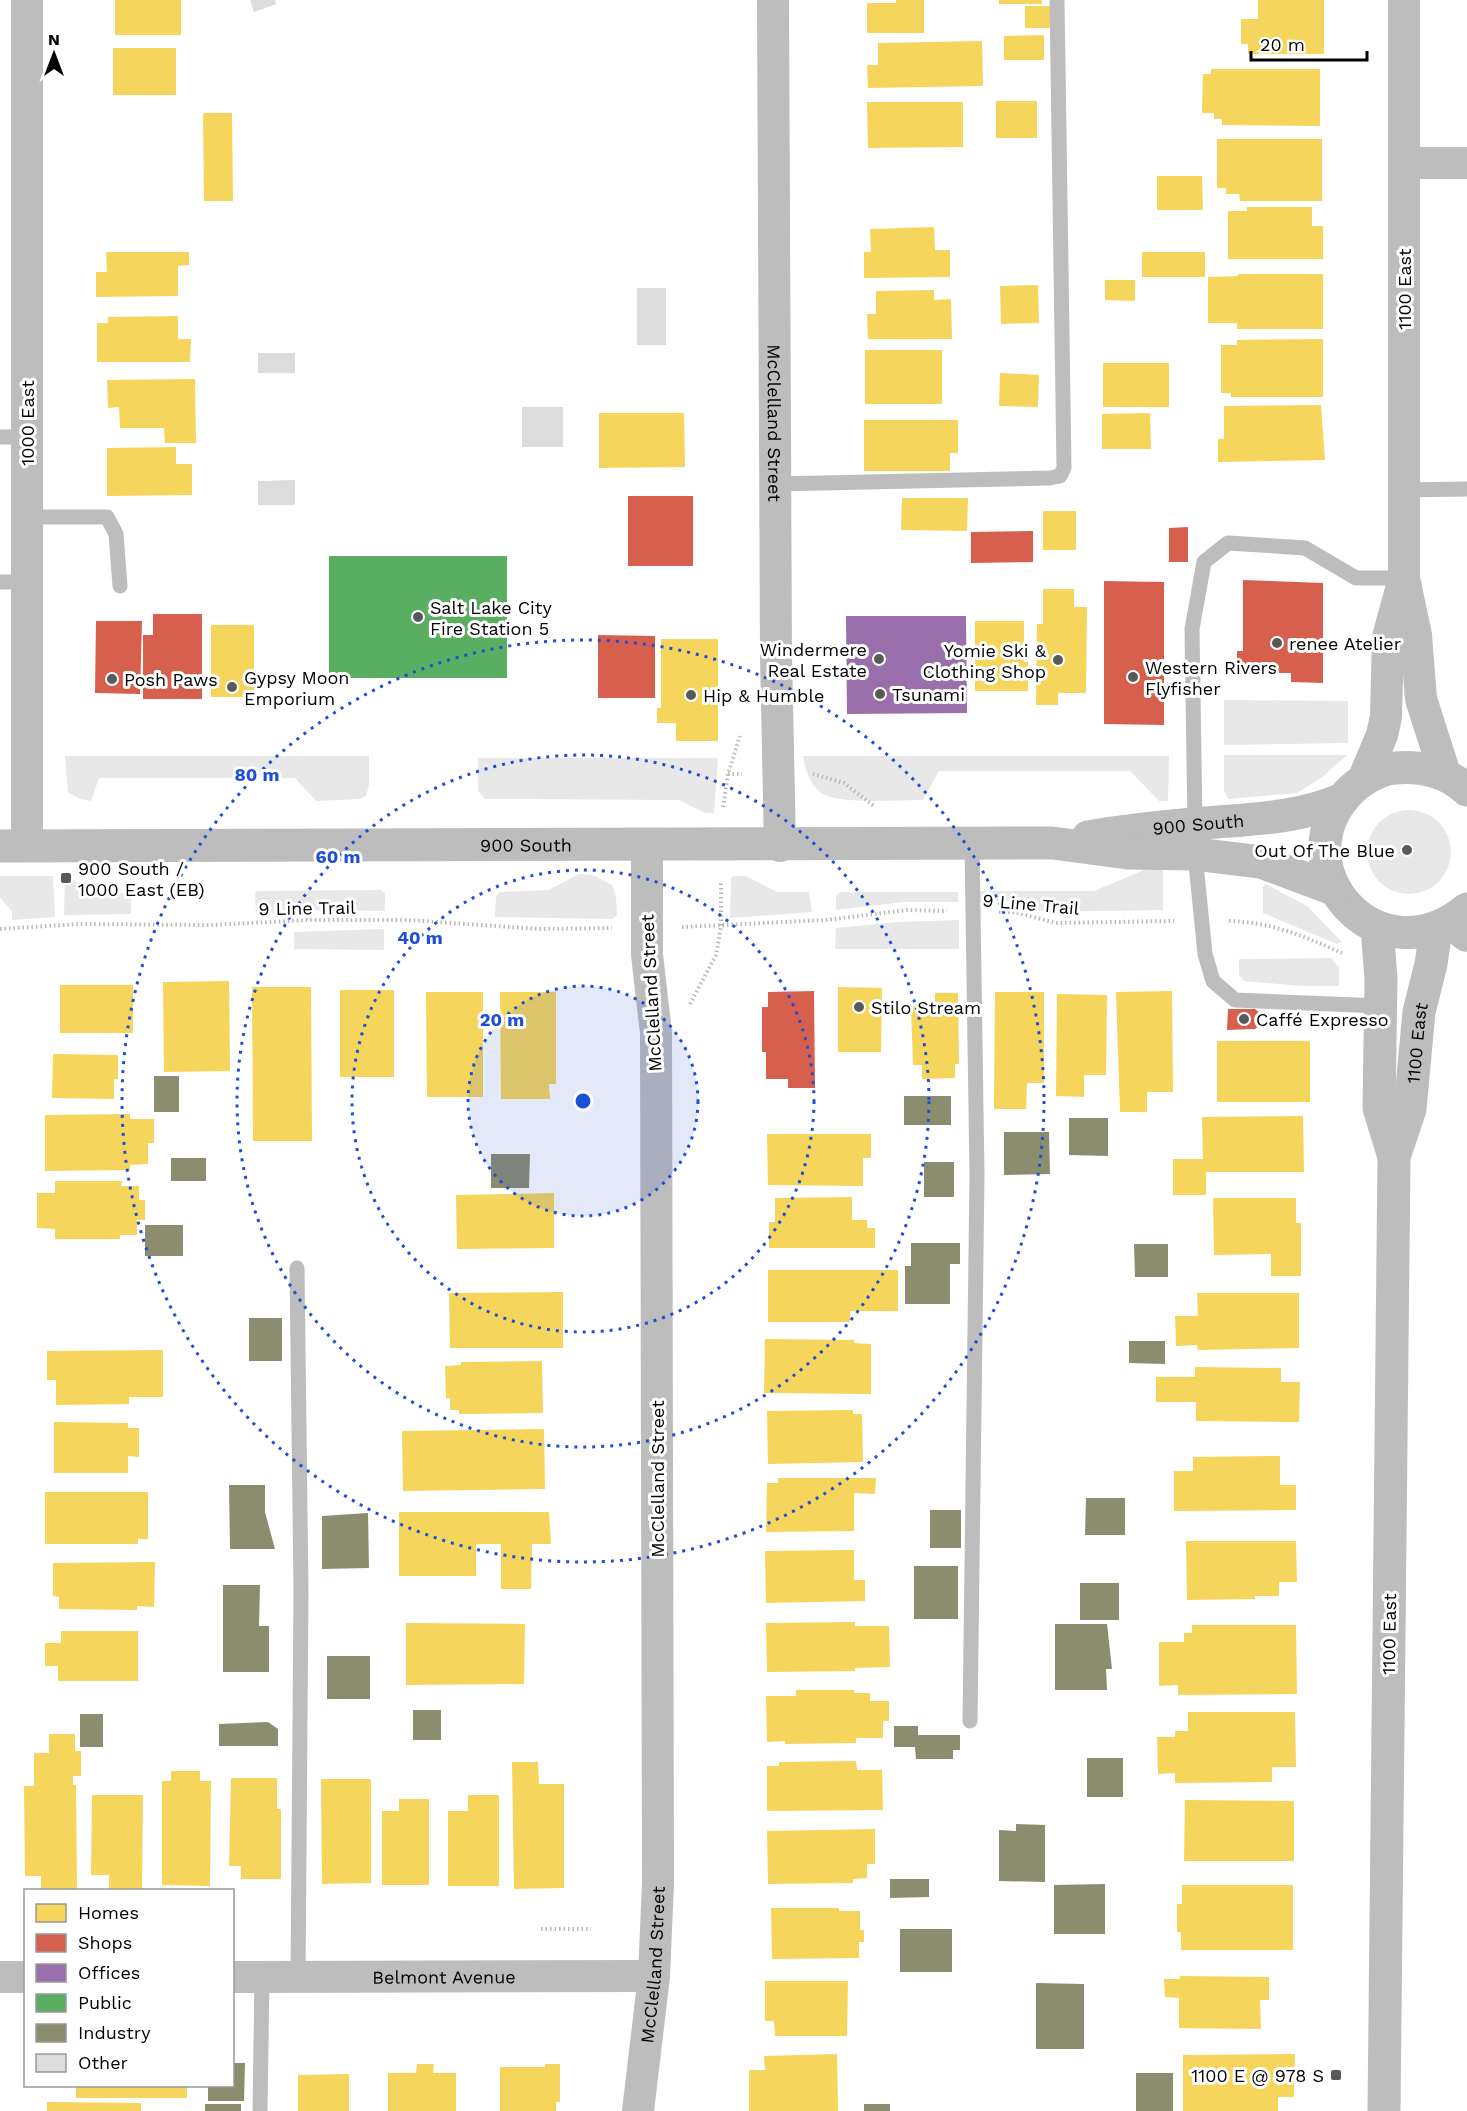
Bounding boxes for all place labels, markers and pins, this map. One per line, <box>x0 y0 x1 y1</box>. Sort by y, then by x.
place label: Salt Lake City Fire Station 5 <box>430 597 552 639</box>
marker: Salt Lake City Fire Station 5 <box>411 610 425 624</box>
place label: renee Atelier <box>1289 633 1401 654</box>
marker: renee Atelier <box>1270 636 1284 650</box>
place label: Windermere Real Estate <box>760 639 867 681</box>
place label: Yomie Ski & Clothing Shop <box>922 640 1047 682</box>
marker: Windermere Real Estate <box>872 652 886 666</box>
marker: Yomie Ski & Clothing Shop <box>1051 653 1065 667</box>
place label: Western Rivers Flyfisher <box>1145 657 1277 699</box>
place label: Gypsy Moon Emporium <box>244 667 349 709</box>
place label: Posh Paws <box>124 669 218 690</box>
marker: Western Rivers Flyfisher <box>1126 670 1140 684</box>
marker: Posh Paws <box>105 672 119 686</box>
marker: Gypsy Moon Emporium <box>225 680 239 694</box>
place label: Tsunami <box>892 684 965 705</box>
place label: Hip & Humble <box>703 685 824 706</box>
marker: Tsunami <box>873 687 887 701</box>
marker: Hip & Humble <box>684 688 698 702</box>
place label: Out Of The Blue <box>1254 840 1395 861</box>
marker: Out Of The Blue <box>1400 843 1414 857</box>
place label: 900 South / 1000 East (EB) <box>78 858 205 900</box>
marker: 900 South / 1000 East (EB) <box>59 871 73 885</box>
place label: Stilo Stream <box>871 997 981 1018</box>
marker: Stilo Stream <box>852 1000 866 1014</box>
place label: Caffé Expresso <box>1256 1009 1388 1030</box>
marker: Caffé Expresso <box>1237 1012 1251 1026</box>
centre of rings <box>573 1091 593 1111</box>
place label: 1100 E @ 978 S <box>1191 2065 1324 2086</box>
marker: 1100 E @ 978 S <box>1329 2068 1343 2082</box>

